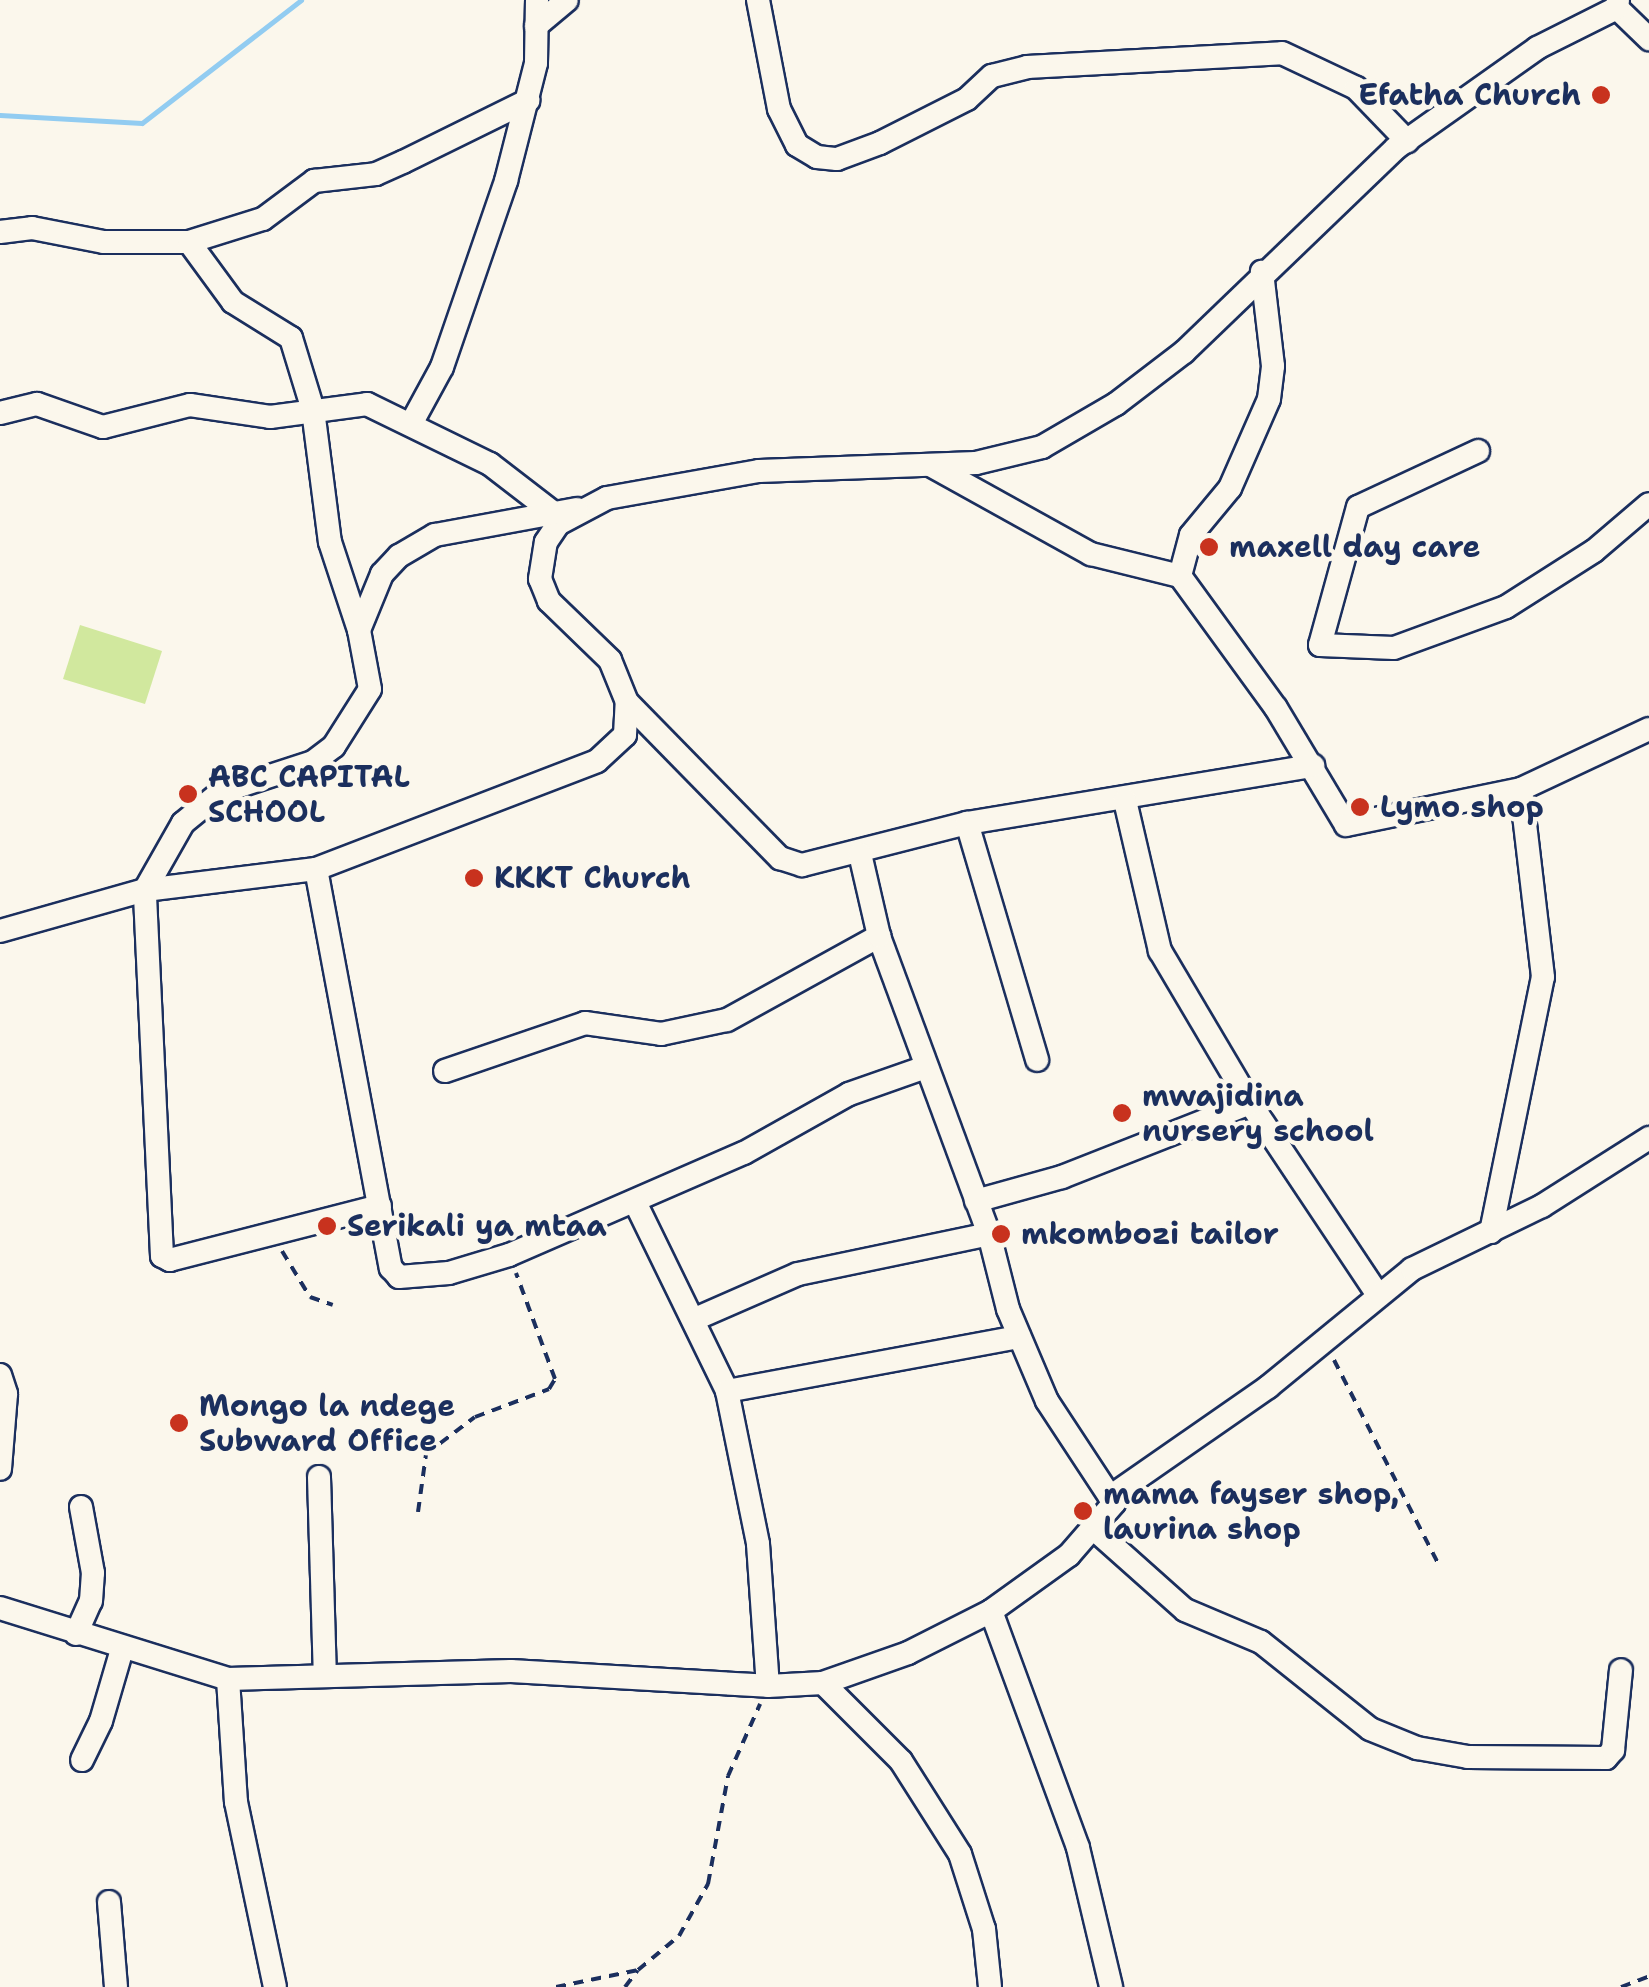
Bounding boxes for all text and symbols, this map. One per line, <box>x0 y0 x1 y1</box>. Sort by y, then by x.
place label: Efatha Church <box>1358 77 1581 113</box>
marker: Efatha Church <box>1590 84 1612 106</box>
place label: maxell day care <box>1229 529 1481 565</box>
marker: maxell day care <box>1198 536 1220 558</box>
place label: ABC CAPITAL SCHOOL <box>208 759 410 830</box>
marker: ABC CAPITAL SCHOOL <box>177 783 199 805</box>
place label: Lymo shop <box>1380 789 1544 825</box>
marker: Lymo shop <box>1349 796 1371 818</box>
place label: KKKT Church <box>494 860 691 896</box>
marker: KKKT Church <box>463 867 485 889</box>
place label: mwajidina nursery school <box>1142 1078 1374 1148</box>
marker: mwajidina nursery school <box>1111 1102 1133 1124</box>
place label: Serikali ya mtaa <box>347 1208 607 1244</box>
marker: Serikali ya mtaa <box>316 1215 338 1237</box>
place label: mkombozi tailor <box>1021 1216 1279 1252</box>
marker: mkombozi tailor <box>990 1223 1012 1245</box>
place label: Mongo la ndege Subward Office <box>199 1388 455 1458</box>
marker: Mongo la ndege Subward Office <box>168 1412 190 1434</box>
place label: mama fayser shop, laurina shop <box>1103 1476 1399 1546</box>
marker: mama fayser shop, laurina shop <box>1072 1500 1094 1522</box>

